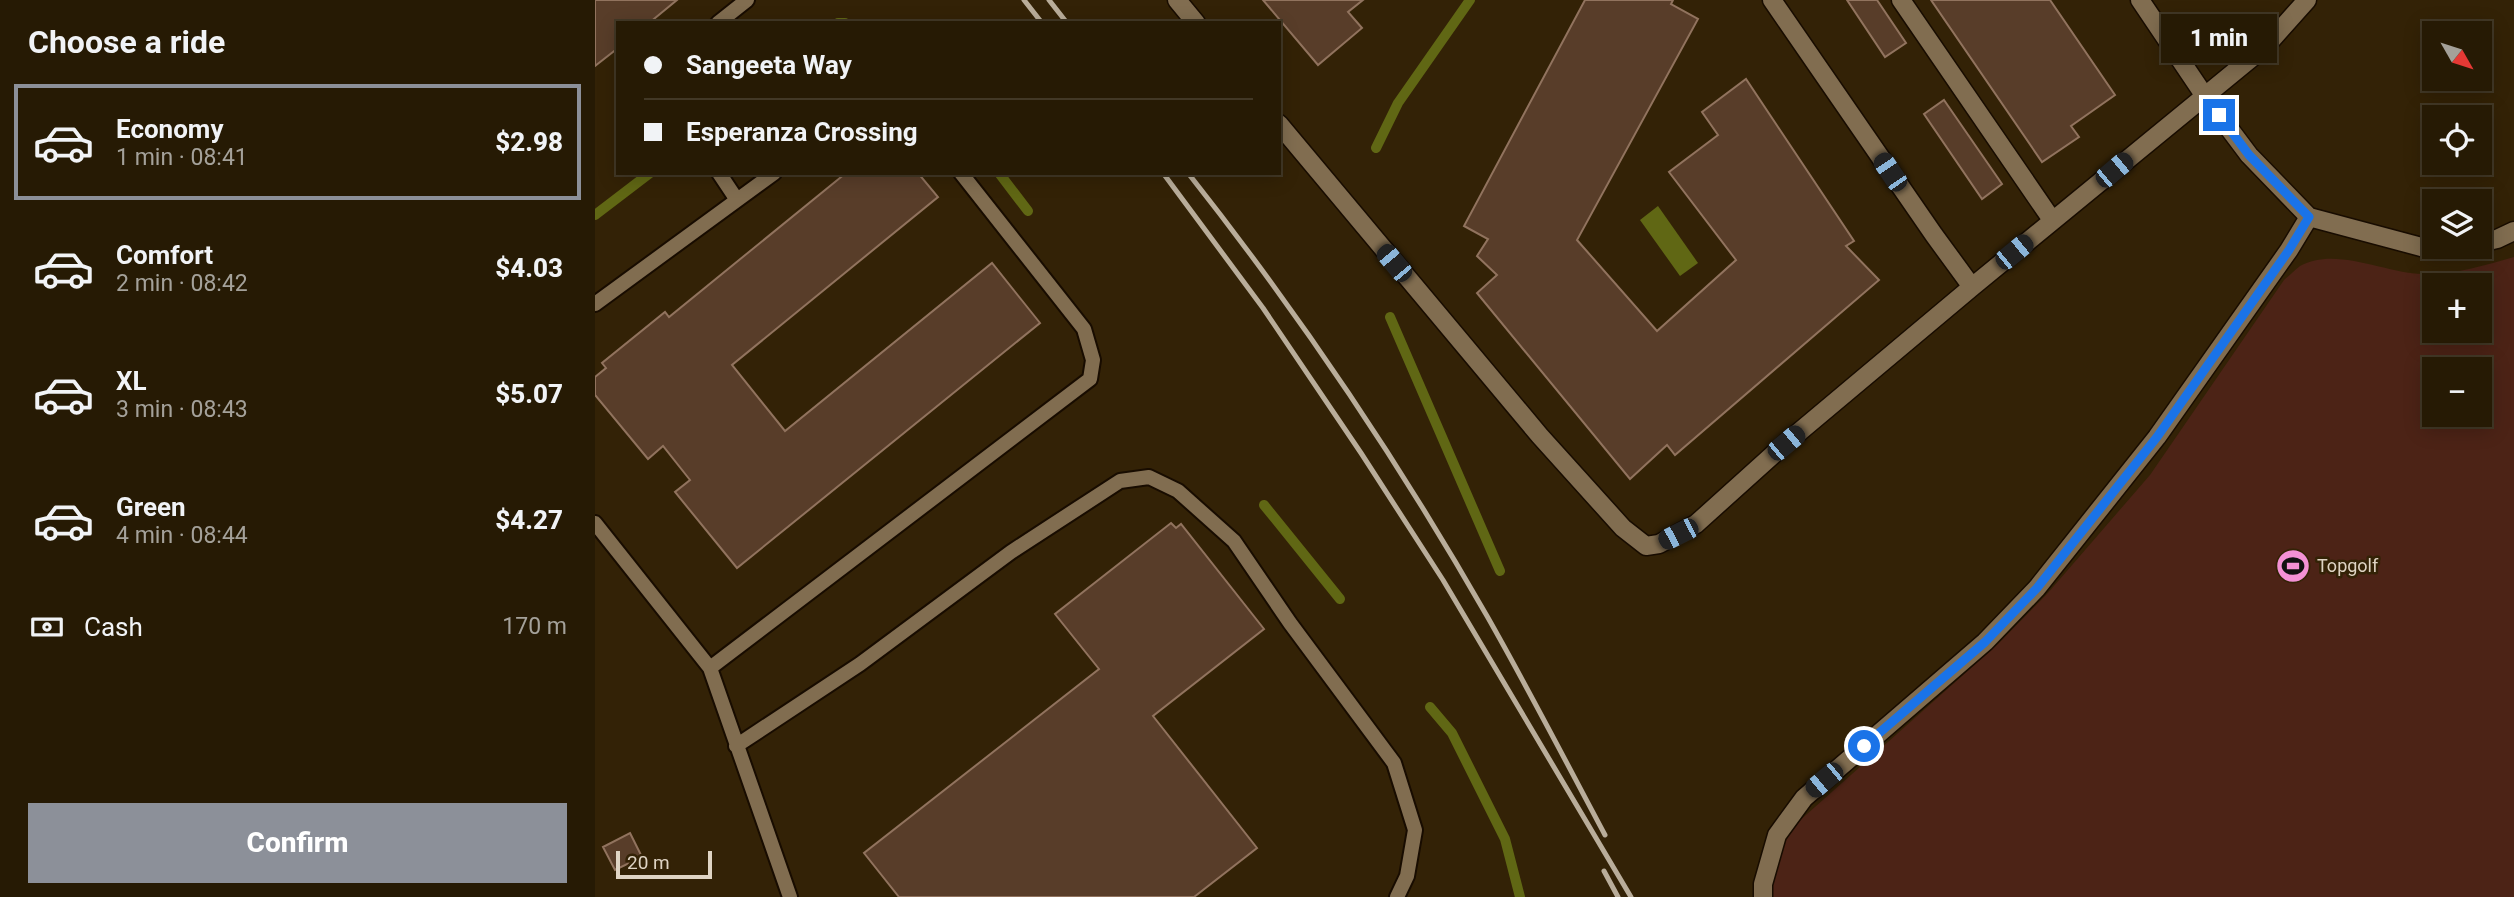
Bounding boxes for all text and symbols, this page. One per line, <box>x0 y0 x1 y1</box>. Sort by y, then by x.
callout: 1 min <box>2161 13 2277 62</box>
north arrow <box>2422 21 2492 91</box>
map controls <box>2422 21 2492 427</box>
text: Choose a ride <box>28 23 225 61</box>
text: 1 min <box>2190 25 2248 52</box>
text: Sangeeta Way <box>686 50 852 80</box>
route end <box>2203 99 2235 131</box>
button: locate <box>2422 105 2492 175</box>
icon: car <box>32 111 95 174</box>
text: Economy <box>116 114 223 144</box>
text: Esperanza Crossing <box>686 117 918 147</box>
text: $2.98 <box>495 127 563 157</box>
text: 1 min · 08:41 <box>116 144 248 171</box>
car <box>2092 148 2137 192</box>
car <box>1870 149 1911 195</box>
button: layers <box>2422 189 2492 259</box>
car <box>1992 231 2037 273</box>
icon: car <box>32 237 95 300</box>
text: Comfort <box>116 240 213 270</box>
car <box>1373 240 1416 286</box>
text: $4.03 <box>495 253 563 283</box>
text: 2 min · 08:42 <box>116 270 248 297</box>
button: + <box>2422 273 2492 343</box>
button: − <box>2422 357 2492 427</box>
icon: car <box>32 363 95 426</box>
text: XL <box>116 366 147 396</box>
text: $5.07 <box>495 379 563 409</box>
text: 3 min · 08:43 <box>116 396 248 423</box>
car <box>1764 421 1809 465</box>
icon: car <box>32 489 95 552</box>
text: Green <box>116 492 186 522</box>
text: $4.27 <box>495 505 563 535</box>
car <box>1655 515 1702 553</box>
text: 4 min · 08:44 <box>116 522 248 549</box>
sports icon: Topgolf <box>2274 547 2312 585</box>
place label: Topgolf <box>2317 555 2379 576</box>
icon: cash <box>28 608 66 646</box>
text: Cash <box>84 612 143 642</box>
text: 170 m <box>502 613 567 640</box>
route start <box>1848 730 1880 762</box>
car <box>1802 758 1847 802</box>
button: Confirm <box>28 803 567 883</box>
scale bar <box>616 848 712 880</box>
text: 20 m <box>627 851 670 874</box>

